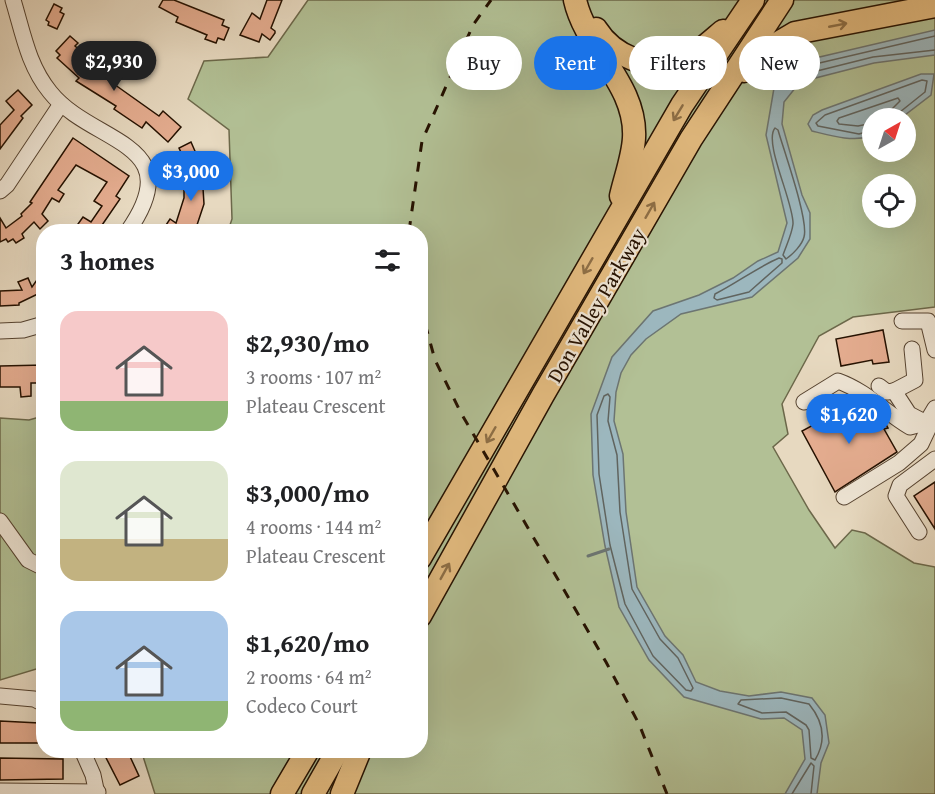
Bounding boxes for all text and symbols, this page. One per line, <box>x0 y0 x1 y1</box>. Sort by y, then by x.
one-way arrow <box>828 19 848 30</box>
chip: Buy <box>446 36 522 90</box>
chip: Rent <box>534 36 617 90</box>
chip: Filters <box>629 36 727 90</box>
chip: New <box>739 36 820 90</box>
pin: $2,930 <box>65 41 163 92</box>
text: $2,930 <box>85 46 143 75</box>
one-way arrow <box>671 104 683 121</box>
north arrow <box>862 108 916 162</box>
map controls <box>862 108 916 228</box>
pin: $3,000 <box>142 151 240 202</box>
text: $3,000 <box>162 156 220 185</box>
button: locate <box>862 174 916 228</box>
one-way arrow <box>645 202 656 220</box>
street label: Don Valley Parkway <box>539 221 653 388</box>
text: 3 homes <box>60 241 155 280</box>
icon: filters <box>371 244 404 277</box>
one-way arrow <box>582 257 594 274</box>
text: $2,930/mo <box>246 323 369 362</box>
icon: home <box>108 335 180 407</box>
text: 3 rooms · 107 m² <box>246 362 381 391</box>
text: Plateau Crescent <box>246 391 386 420</box>
pin: $1,620 <box>800 394 898 445</box>
text: $1,620 <box>820 399 878 428</box>
one-way arrow <box>484 426 496 443</box>
text: $3,000/mo <box>246 473 369 512</box>
icon: home <box>108 485 180 557</box>
text: 4 rooms · 144 m² <box>246 512 381 541</box>
text: Plateau Crescent <box>246 541 386 570</box>
one-way arrow <box>439 563 451 580</box>
text: $1,620/mo <box>246 623 369 662</box>
icon: home <box>108 635 180 707</box>
text: 2 rooms · 64 m² <box>246 662 372 691</box>
text: Codeco Court <box>246 691 358 720</box>

